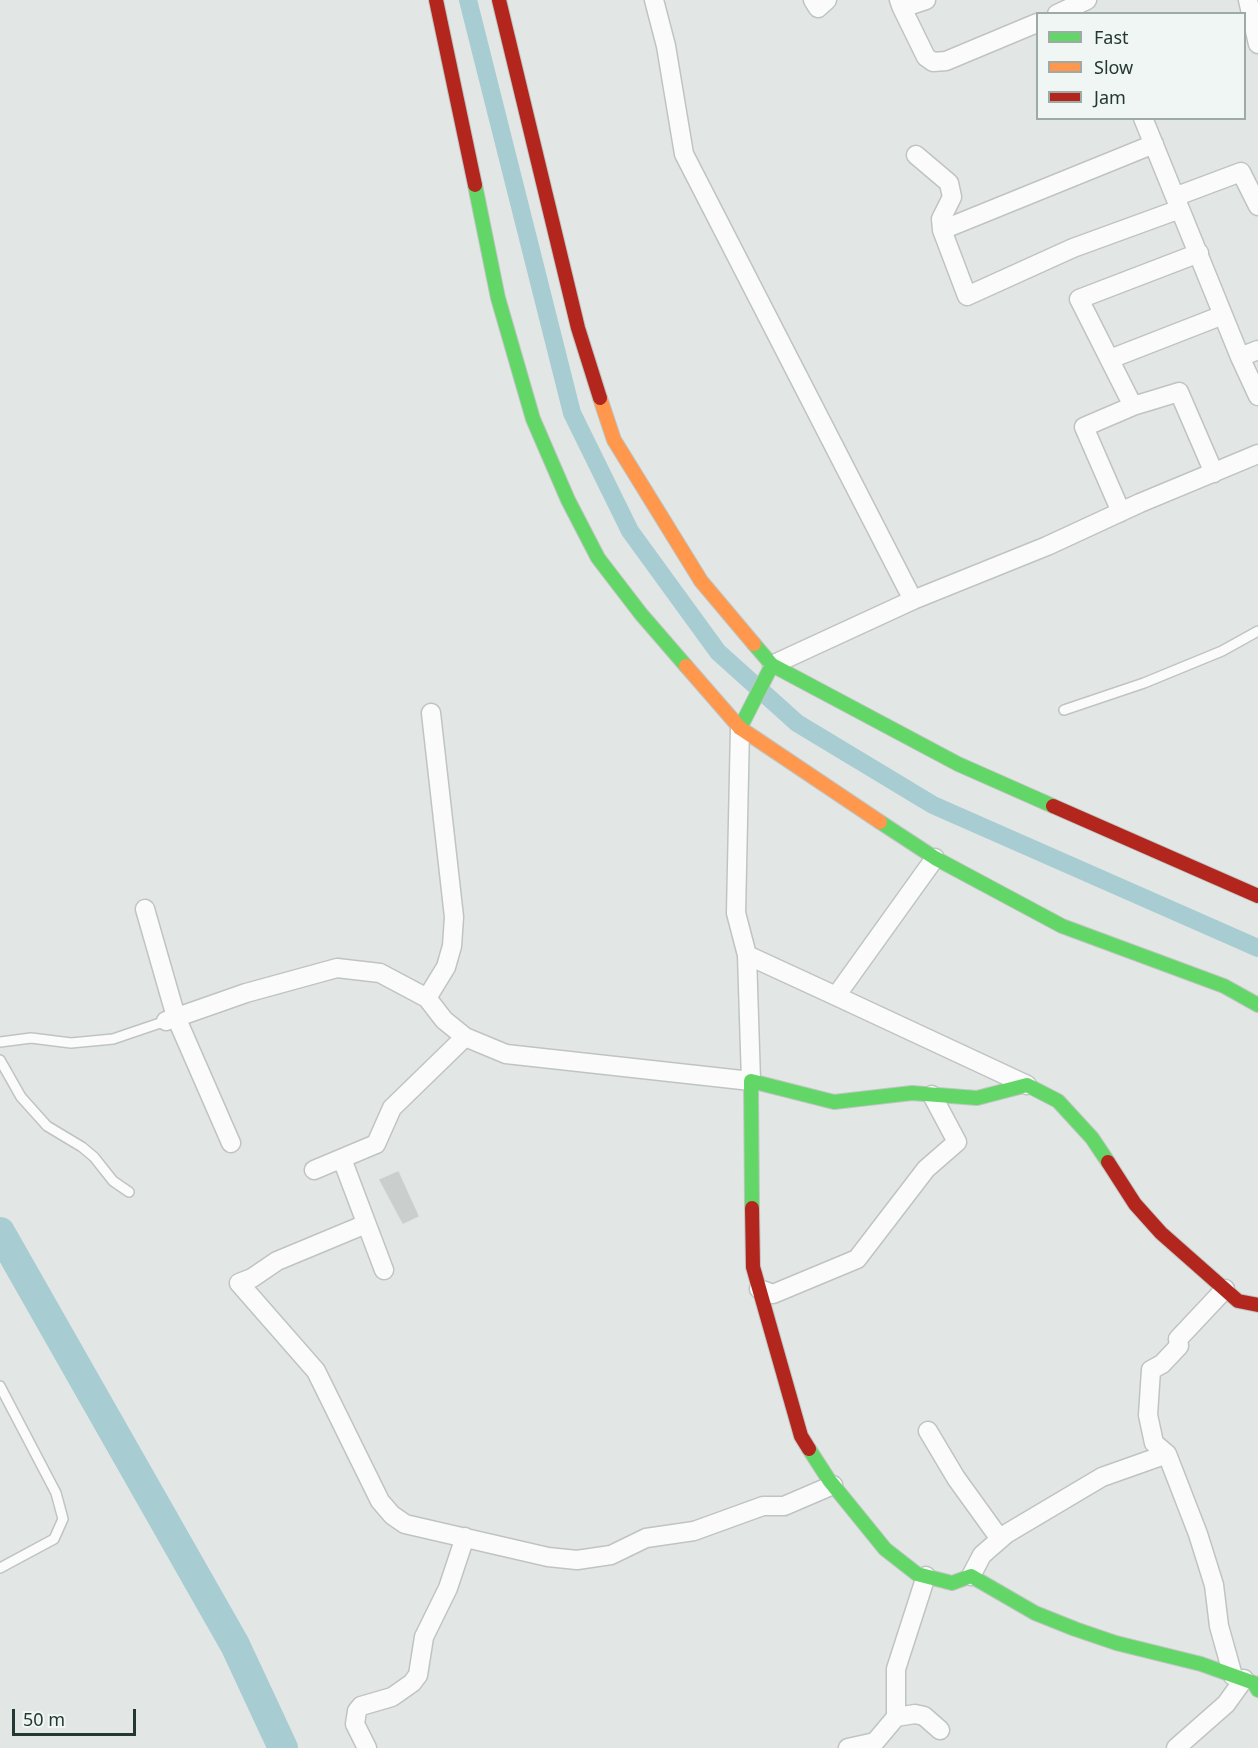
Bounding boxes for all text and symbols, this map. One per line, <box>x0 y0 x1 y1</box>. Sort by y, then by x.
legend <box>1036 12 1246 120</box>
text: Fast <box>1094 25 1129 49</box>
text: Slow <box>1094 55 1133 79</box>
text: Jam <box>1094 85 1126 109</box>
scale bar <box>15 1697 140 1735</box>
text: 50 m <box>23 1707 65 1731</box>

